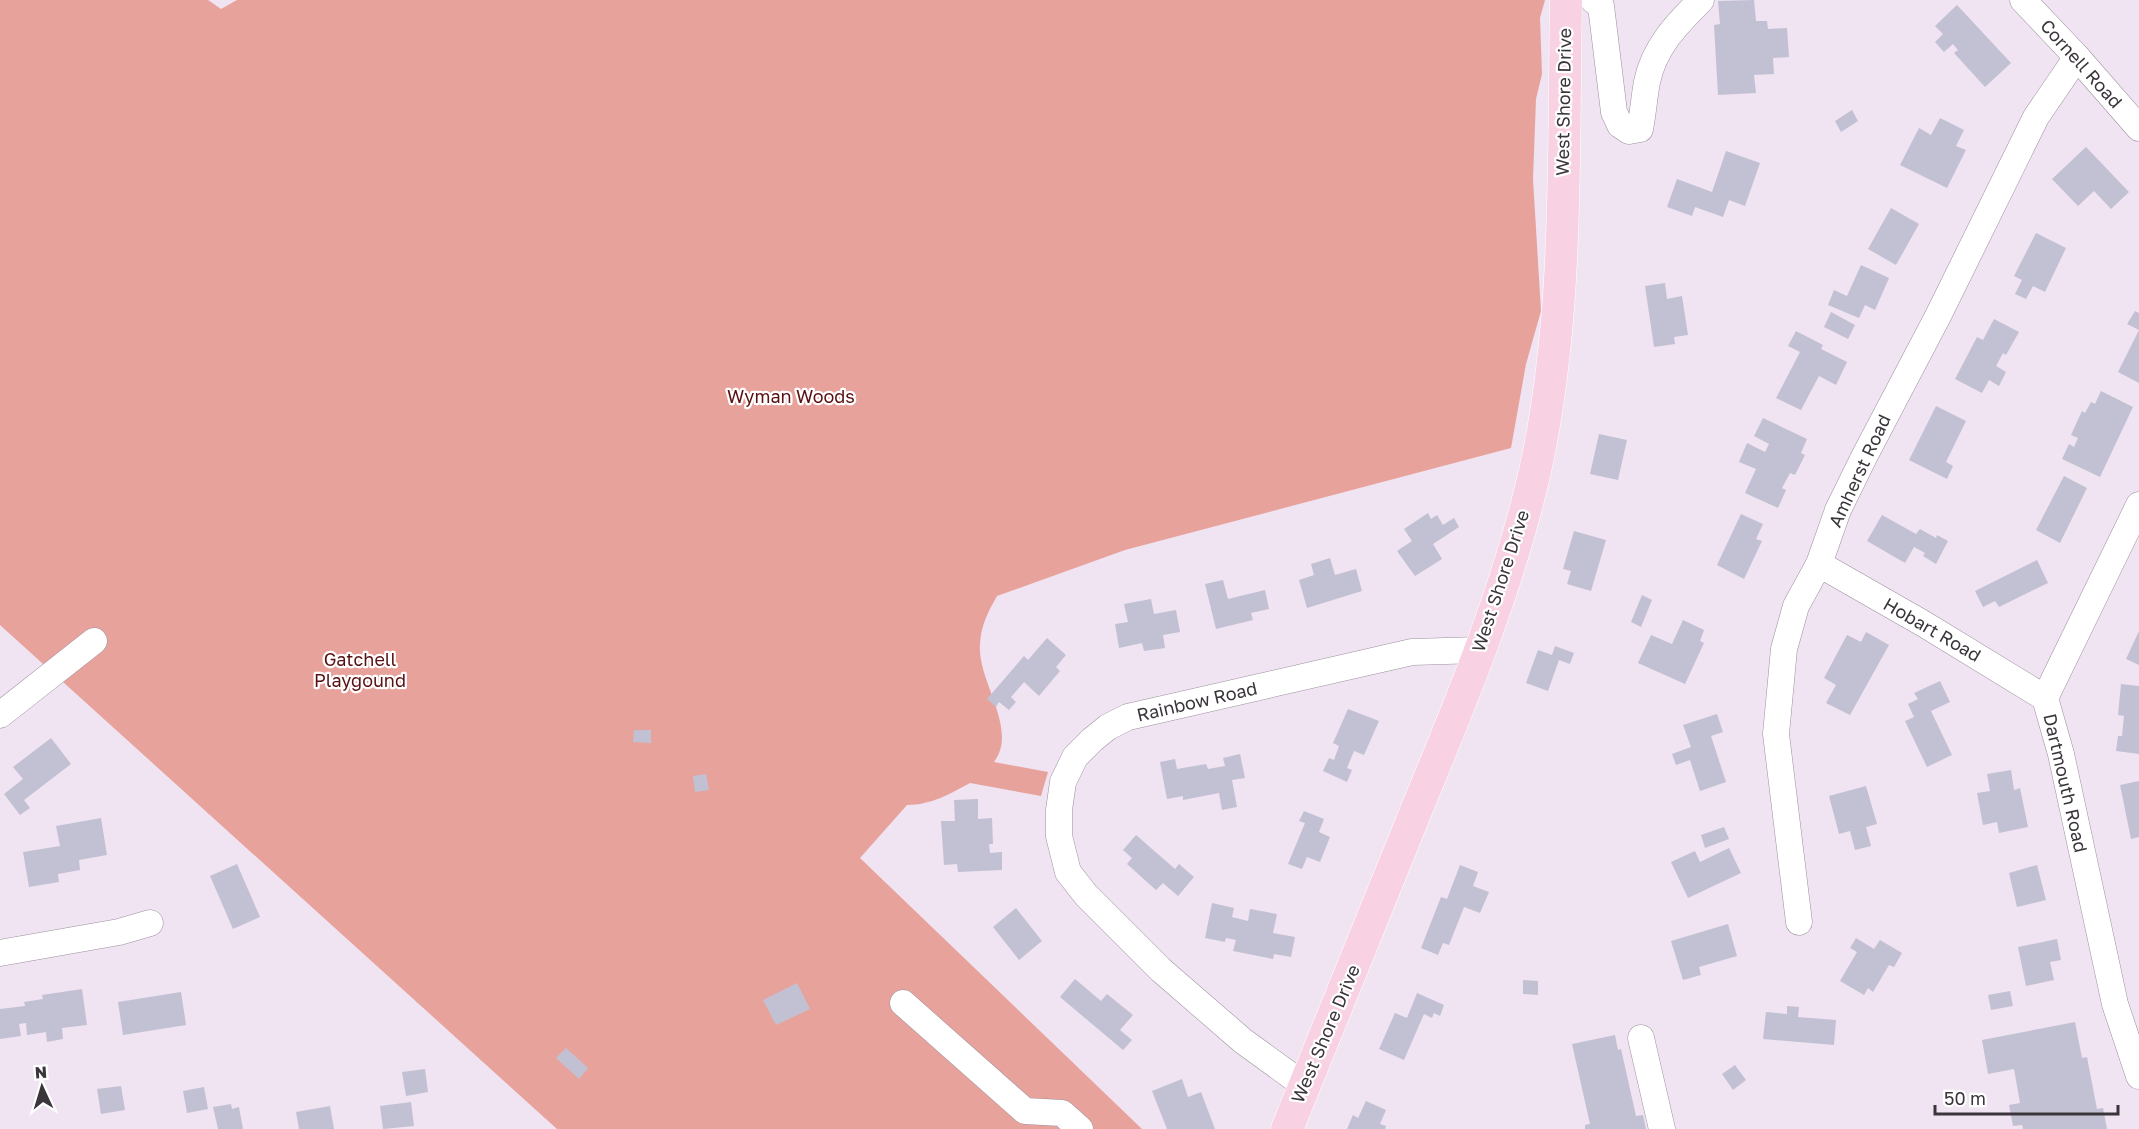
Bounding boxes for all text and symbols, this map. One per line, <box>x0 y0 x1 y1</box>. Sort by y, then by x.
street label: Cornell Road <box>2036 14 2127 112</box>
street label: West Shore Drive <box>1551 28 1575 176</box>
park label: Wyman Woods <box>727 385 855 407</box>
street label: Amherst Road <box>1823 411 1895 530</box>
street label: West Shore Drive <box>1467 507 1533 654</box>
street label: Hobart Road <box>1880 592 1985 666</box>
park label: Gatchell Playgound <box>314 648 406 691</box>
street label: Rainbow Road <box>1134 676 1259 726</box>
street label: Dartmouth Road <box>2039 711 2093 854</box>
street label: West Shore Drive <box>1286 961 1364 1106</box>
north arrow <box>12 1057 72 1117</box>
text: N <box>34 1062 48 1082</box>
scale bar <box>1935 1078 2118 1116</box>
text: 50 m <box>1944 1087 1986 1109</box>

